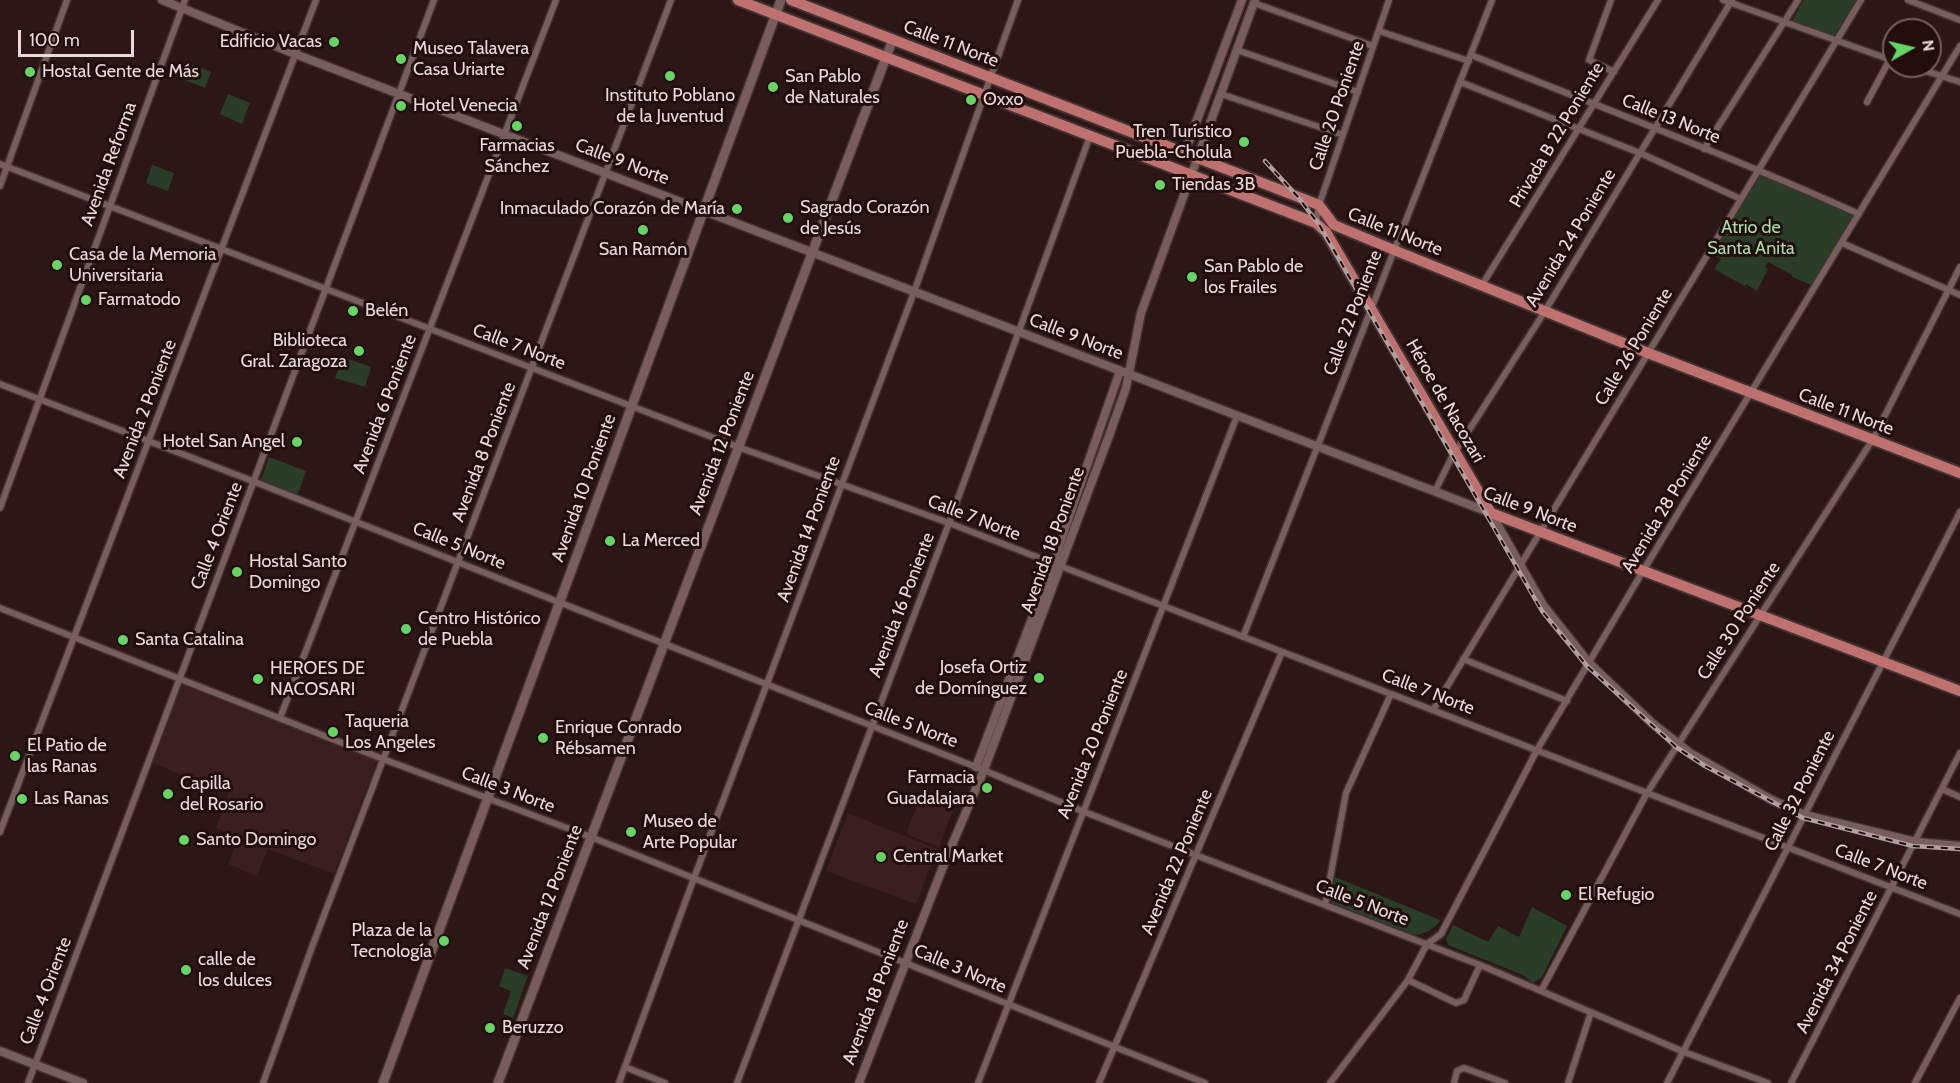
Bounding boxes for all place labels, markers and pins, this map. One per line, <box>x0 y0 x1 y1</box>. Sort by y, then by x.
place label: Edificio Vacas <box>220 31 322 53</box>
marker: Edificio Vacas <box>327 35 341 49</box>
place label: Museo Talavera Casa Uriarte <box>413 38 529 80</box>
marker: Museo Talavera Casa Uriarte <box>394 52 408 66</box>
place label: Hostal Gente de Más <box>42 61 199 83</box>
marker: Hostal Gente de Más <box>23 65 37 79</box>
place label: San Pablo de Naturales <box>785 66 880 109</box>
marker: Instituto Poblano de la Juventud <box>663 69 677 83</box>
marker: San Pablo de Naturales <box>766 80 780 94</box>
place label: Instituto Poblano de la Juventud <box>605 85 735 128</box>
place label: Oxxo <box>983 89 1023 111</box>
marker: Oxxo <box>964 93 978 107</box>
place label: Hotel Venecia <box>413 95 518 117</box>
marker: Hotel Venecia <box>394 99 408 113</box>
marker: Farmacias Sánchez <box>510 119 524 133</box>
place label: Tren Turístico Puebla-Cholula <box>1115 121 1232 164</box>
place label: Farmacias Sánchez <box>479 135 555 178</box>
marker: Tren Turístico Puebla-Cholula <box>1237 135 1251 149</box>
place label: Tiendas 3B <box>1172 174 1255 196</box>
marker: Tiendas 3B <box>1153 178 1167 192</box>
place label: Sagrado Corazón de Jesús <box>800 197 929 240</box>
place label: Inmaculado Corazón de María <box>500 198 725 220</box>
marker: Inmaculado Corazón de María <box>730 202 744 216</box>
marker: Sagrado Corazón de Jesús <box>781 211 795 225</box>
marker: San Ramón <box>636 223 650 237</box>
place label: San Ramón <box>599 239 687 261</box>
place label: Casa de la Memoria Universitaria <box>69 244 217 286</box>
place label: San Pablo de los Frailes <box>1204 256 1303 298</box>
marker: Casa de la Memoria Universitaria <box>50 258 64 272</box>
marker: San Pablo de los Frailes <box>1185 270 1199 284</box>
place label: Farmatodo <box>98 289 181 311</box>
marker: Farmatodo <box>79 293 93 307</box>
place label: Belén <box>365 300 408 322</box>
marker: Belén <box>346 304 360 318</box>
place label: Biblioteca Gral. Zaragoza <box>240 330 347 372</box>
marker: Biblioteca Gral. Zaragoza <box>352 344 366 358</box>
place label: Hotel San Angel <box>162 431 285 453</box>
marker: Hotel San Angel <box>290 435 304 449</box>
place label: La Merced <box>622 530 700 552</box>
marker: La Merced <box>603 534 617 548</box>
place label: Hostal Santo Domingo <box>249 551 347 594</box>
marker: Hostal Santo Domingo <box>230 565 244 579</box>
place label: Centro Histórico de Puebla <box>418 608 541 650</box>
marker: Centro Histórico de Puebla <box>399 622 413 636</box>
place label: Santa Catalina <box>135 629 244 651</box>
marker: Santa Catalina <box>116 633 130 647</box>
place label: Josefa Ortiz de Domínguez <box>915 657 1027 700</box>
place label: HEROES DE NACOSARI <box>270 658 365 700</box>
marker: Josefa Ortiz de Domínguez <box>1032 671 1046 685</box>
marker: HEROES DE NACOSARI <box>251 672 265 686</box>
place label: Taqueria Los Angeles <box>345 711 435 754</box>
place label: Enrique Conrado Rébsamen <box>555 717 682 760</box>
marker: Taqueria Los Angeles <box>326 725 340 739</box>
marker: Enrique Conrado Rébsamen <box>536 731 550 745</box>
place label: El Patio de las Ranas <box>27 735 107 777</box>
marker: El Patio de las Ranas <box>8 749 22 763</box>
place label: Farmacia Guadalajara <box>887 767 975 810</box>
place label: Capilla del Rosario <box>180 773 263 816</box>
marker: Farmacia Guadalajara <box>980 781 994 795</box>
marker: Capilla del Rosario <box>161 787 175 801</box>
place label: Las Ranas <box>34 788 109 810</box>
marker: Las Ranas <box>15 792 29 806</box>
place label: Museo de Arte Popular <box>643 811 737 854</box>
marker: Museo de Arte Popular <box>624 825 638 839</box>
place label: Santo Domingo <box>196 829 316 851</box>
marker: Santo Domingo <box>177 833 191 847</box>
place label: Central Market <box>893 846 1003 868</box>
marker: Central Market <box>874 850 888 864</box>
place label: El Refugio <box>1578 884 1654 906</box>
marker: El Refugio <box>1559 888 1573 902</box>
place label: Plaza de la Tecnología <box>351 920 432 962</box>
marker: Plaza de la Tecnología <box>437 934 451 948</box>
place label: calle de los dulces <box>198 949 272 992</box>
marker: calle de los dulces <box>179 963 193 977</box>
place label: Beruzzo <box>502 1017 564 1039</box>
marker: Beruzzo <box>483 1021 497 1035</box>

